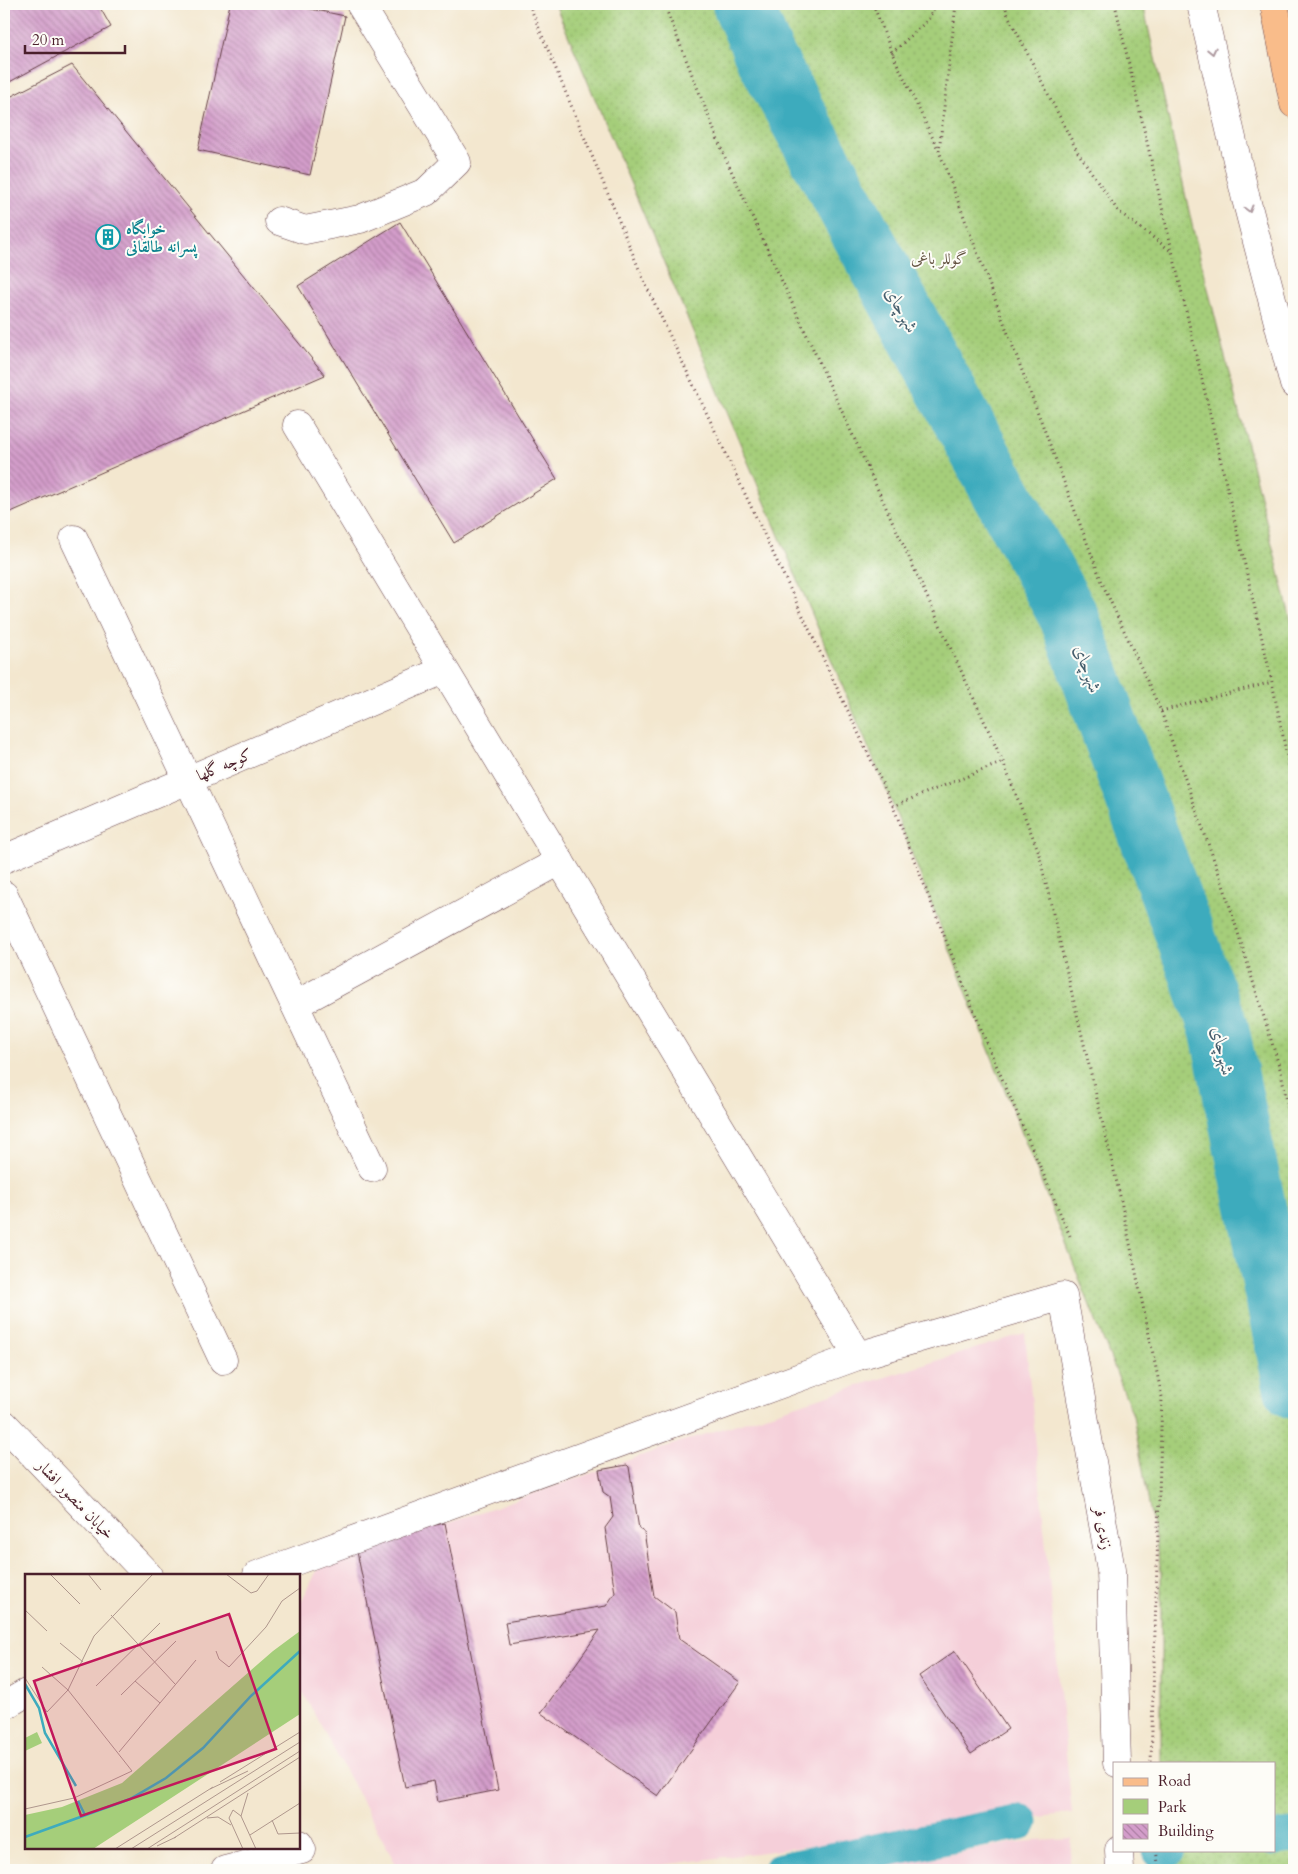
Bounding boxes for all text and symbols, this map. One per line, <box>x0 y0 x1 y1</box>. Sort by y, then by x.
scale bar <box>25 22 125 54</box>
text: 20 m <box>32 30 64 50</box>
one-way arrow <box>1206 47 1217 56</box>
one-way arrow <box>1243 205 1254 214</box>
place label: خوابگاه پسرانه طالقانی <box>125 218 198 259</box>
building icon: خوابگاه پسرانه طالقانی <box>95 224 121 250</box>
park label: گوللر باغی <box>911 248 967 270</box>
water label: شهرچای <box>879 283 924 338</box>
water label: شهرچای <box>1067 642 1108 697</box>
street label: کوچه گلها <box>193 743 256 786</box>
water label: شهرچای <box>1205 1024 1240 1078</box>
street label: خیابان منصور افشار <box>30 1453 119 1545</box>
street label: زندی فر <box>1088 1503 1118 1552</box>
inset map <box>25 1574 300 1849</box>
legend <box>1113 1762 1276 1852</box>
text: Road <box>1158 1771 1191 1791</box>
text: Park <box>1158 1797 1187 1817</box>
text: Building <box>1158 1821 1214 1841</box>

